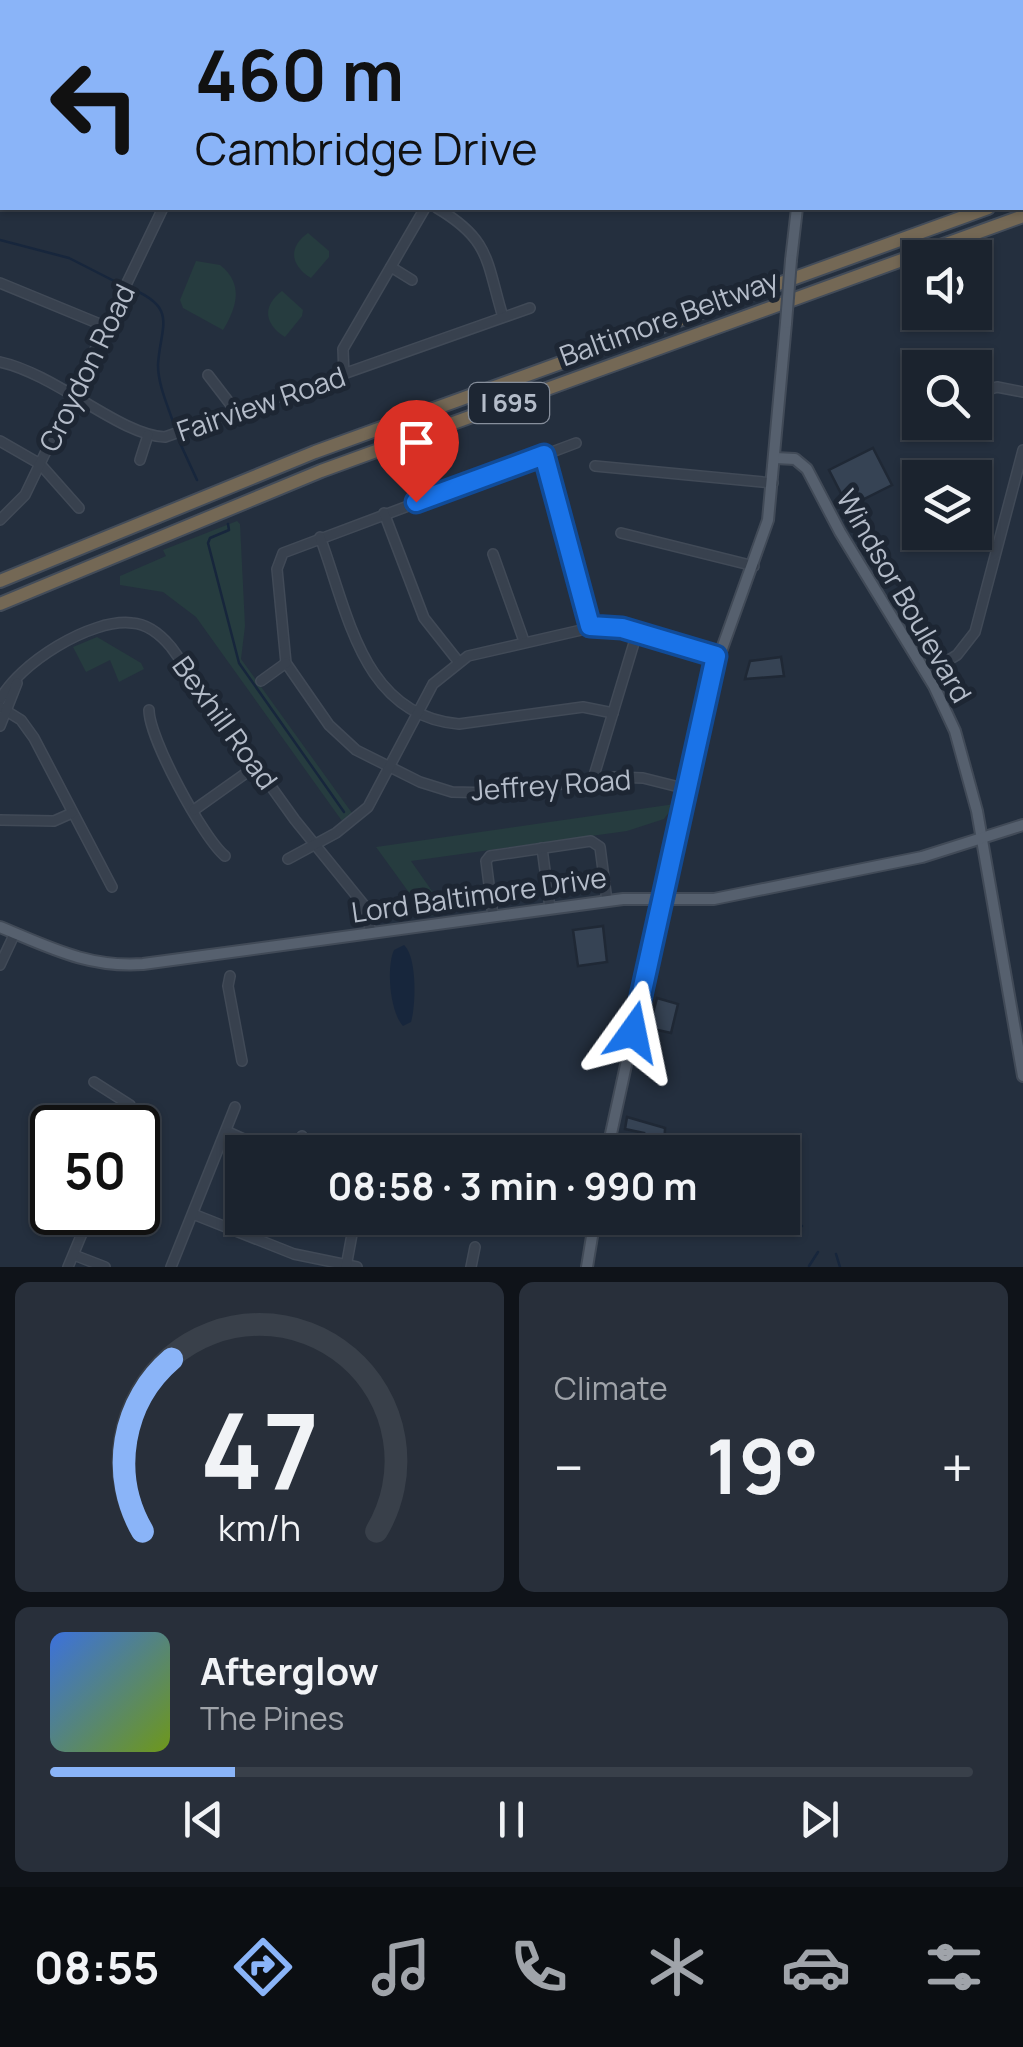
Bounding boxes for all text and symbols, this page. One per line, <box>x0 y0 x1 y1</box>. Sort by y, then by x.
text: 460 m <box>195 26 404 122</box>
icon: left <box>30 40 160 170</box>
text: Cambridge Drive <box>195 117 538 179</box>
map controls <box>902 240 992 550</box>
button: sound <box>902 240 992 330</box>
street label: Baltimore Beltway <box>554 260 784 374</box>
street label: Croydon Road <box>29 278 143 458</box>
button: search <box>902 350 992 440</box>
street label: Fairview Road <box>171 356 350 450</box>
road number: I 695 <box>469 383 549 423</box>
pin <box>374 400 459 503</box>
icon: arrive <box>389 415 444 470</box>
button: layers <box>902 460 992 550</box>
street label: Windsor Boulevard <box>828 482 981 709</box>
street label: Bexhill Road <box>165 648 287 797</box>
street label: Jeffrey Road <box>470 759 632 809</box>
street label: Lord Baltimore Drive <box>349 857 609 931</box>
position arrow <box>581 980 685 1084</box>
speed limit sign: 50 <box>30 1105 160 1235</box>
text: 08:58 · 3 min · 990 m <box>328 1159 697 1211</box>
text: Climate <box>554 1366 668 1410</box>
text: 47 <box>200 1378 319 1520</box>
text: 19° <box>706 1414 819 1517</box>
text: − <box>554 1429 584 1505</box>
text: + <box>941 1429 973 1505</box>
text: km/h <box>218 1503 301 1552</box>
text: Afterglow <box>200 1644 379 1696</box>
text: The Pines <box>200 1696 344 1740</box>
icon: previous <box>176 1792 231 1847</box>
icon: pause <box>484 1792 539 1847</box>
icon: next <box>792 1792 847 1847</box>
icon: directions <box>228 1932 298 2002</box>
icon: music <box>366 1932 436 2002</box>
icon: phone <box>504 1932 574 2002</box>
icon: climate <box>642 1932 712 2002</box>
icon: car <box>781 1932 851 2002</box>
icon: filters <box>919 1932 989 2002</box>
text: 08:55 <box>34 1936 159 1998</box>

